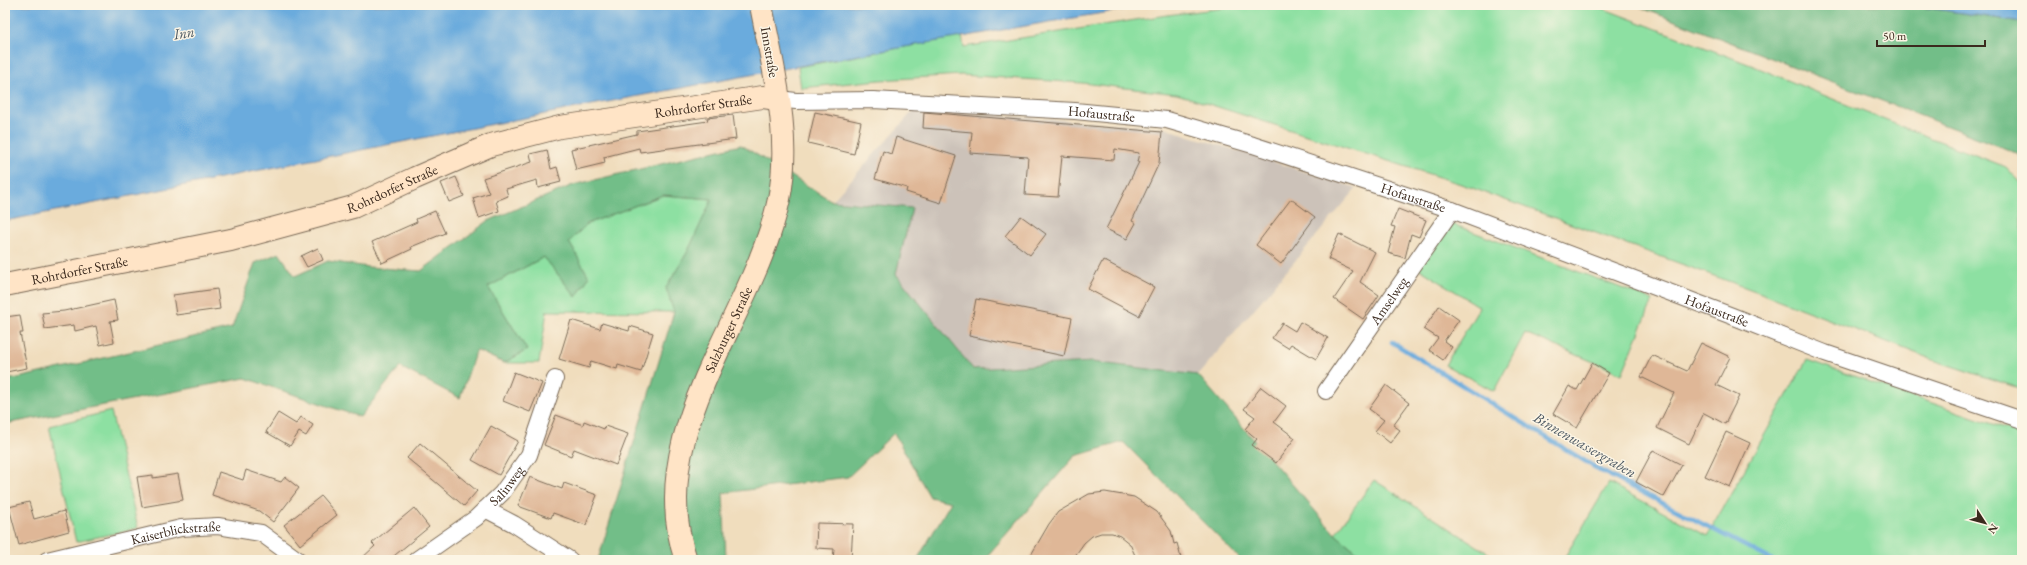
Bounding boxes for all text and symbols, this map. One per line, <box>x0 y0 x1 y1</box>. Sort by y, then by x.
water label: Inn <box>171 21 196 44</box>
scale bar <box>1877 22 1985 48</box>
street label: Innstraße <box>757 25 783 79</box>
text: 50 m <box>1883 28 1907 44</box>
street label: Rohrdorfer Straße <box>653 90 753 122</box>
street label: Hofaustraße <box>1068 102 1136 126</box>
street label: Rohrdorfer Straße <box>345 160 441 217</box>
street label: Hofaustraße <box>1379 178 1448 216</box>
street label: Rohrdorfer Straße <box>30 252 130 289</box>
street label: Amselweg <box>1365 272 1412 329</box>
street label: Salzburger Straße <box>700 283 756 375</box>
street label: Hofaustraße <box>1682 290 1752 331</box>
water label: Binnenwassergraben <box>1530 407 1640 482</box>
street label: Salinweg <box>485 461 528 510</box>
north arrow <box>1965 503 2005 543</box>
street label: Kaiserblickstraße <box>129 517 222 549</box>
text: N <box>1985 521 2001 537</box>

